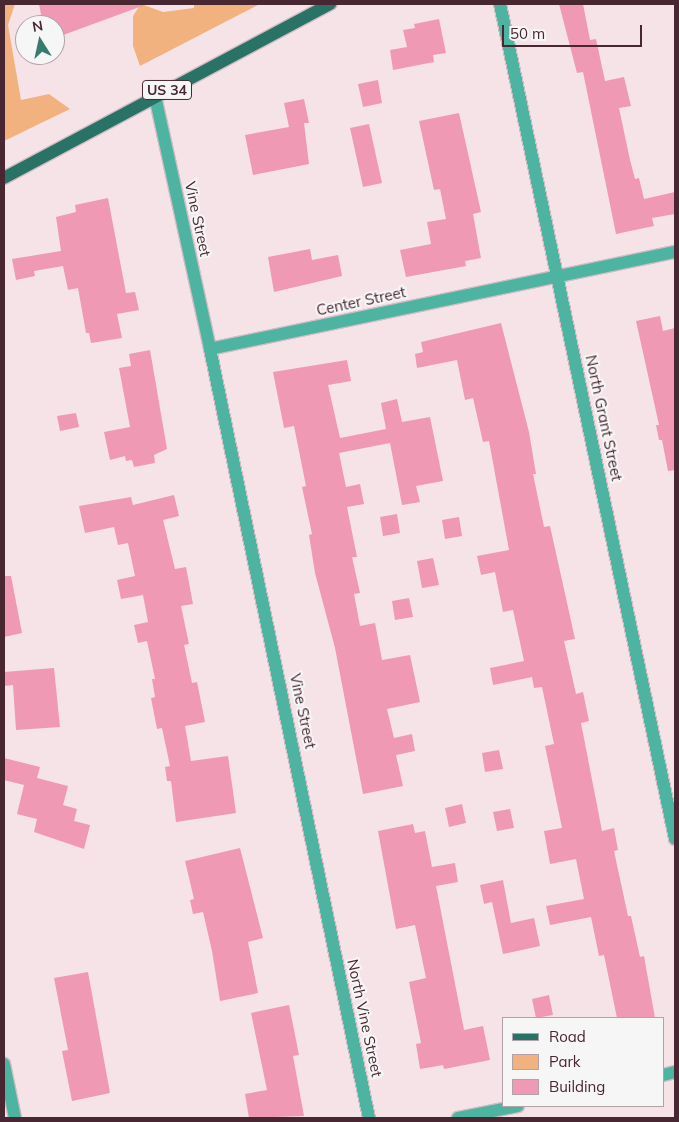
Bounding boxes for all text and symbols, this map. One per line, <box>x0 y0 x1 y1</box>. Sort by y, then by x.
north arrow <box>15 15 65 65</box>
scale bar <box>504 15 644 47</box>
text: N <box>31 16 44 36</box>
text: 50 m <box>510 24 545 43</box>
road number: US 34 <box>141 78 193 102</box>
street label: Vine Street <box>181 180 215 258</box>
street label: Center Street <box>315 283 407 319</box>
street label: North Grant Street <box>582 353 626 483</box>
street label: Vine Street <box>286 672 320 750</box>
street label: North Vine Street <box>344 957 386 1079</box>
legend <box>502 1017 664 1107</box>
text: Road <box>549 1027 586 1046</box>
text: Park <box>549 1052 581 1071</box>
text: Building <box>549 1077 605 1096</box>

